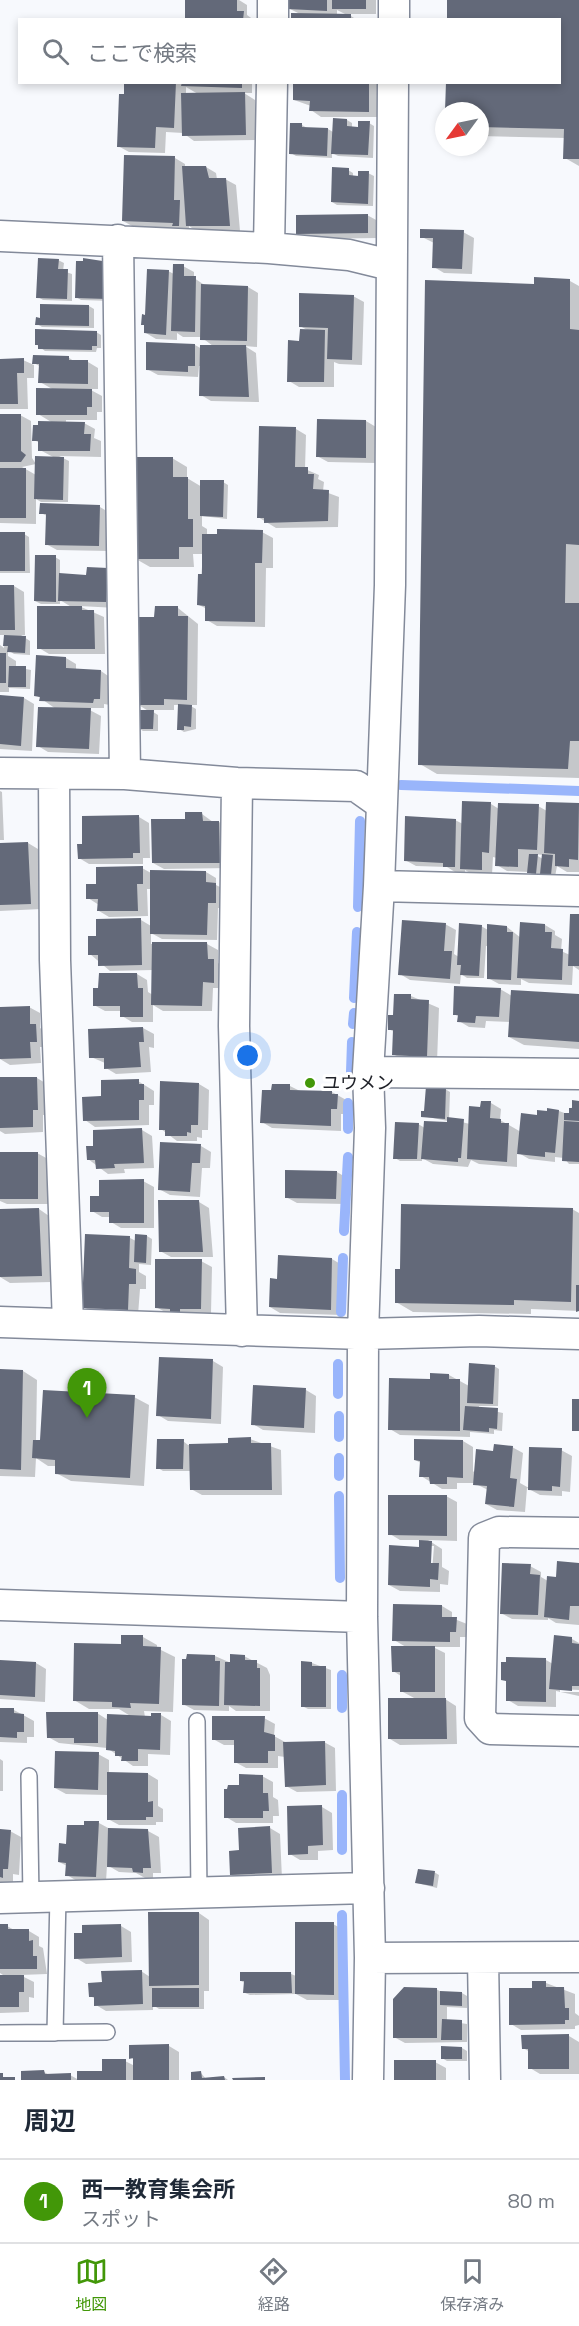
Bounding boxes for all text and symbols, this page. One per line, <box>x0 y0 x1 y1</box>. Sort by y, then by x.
search box <box>18 18 561 84</box>
icon: search <box>39 35 72 68</box>
text: ここで検索 <box>87 39 197 67</box>
north arrow <box>435 102 489 156</box>
your location <box>233 1041 262 1070</box>
place label: ユウメン <box>322 1071 394 1094</box>
marker: ユウメン <box>303 1076 317 1090</box>
pin: 1 <box>68 1368 106 1418</box>
text: 周辺 <box>24 2104 76 2138</box>
text: 西一教育集会所 <box>81 2175 235 2203</box>
text: 1 <box>39 2188 48 2214</box>
text: 80 m <box>507 2188 555 2214</box>
text: スポット <box>81 2206 161 2232</box>
tab: 地図 <box>75 2255 108 2315</box>
tab: 経路 <box>257 2255 290 2315</box>
tab: 保存済み <box>440 2255 504 2315</box>

